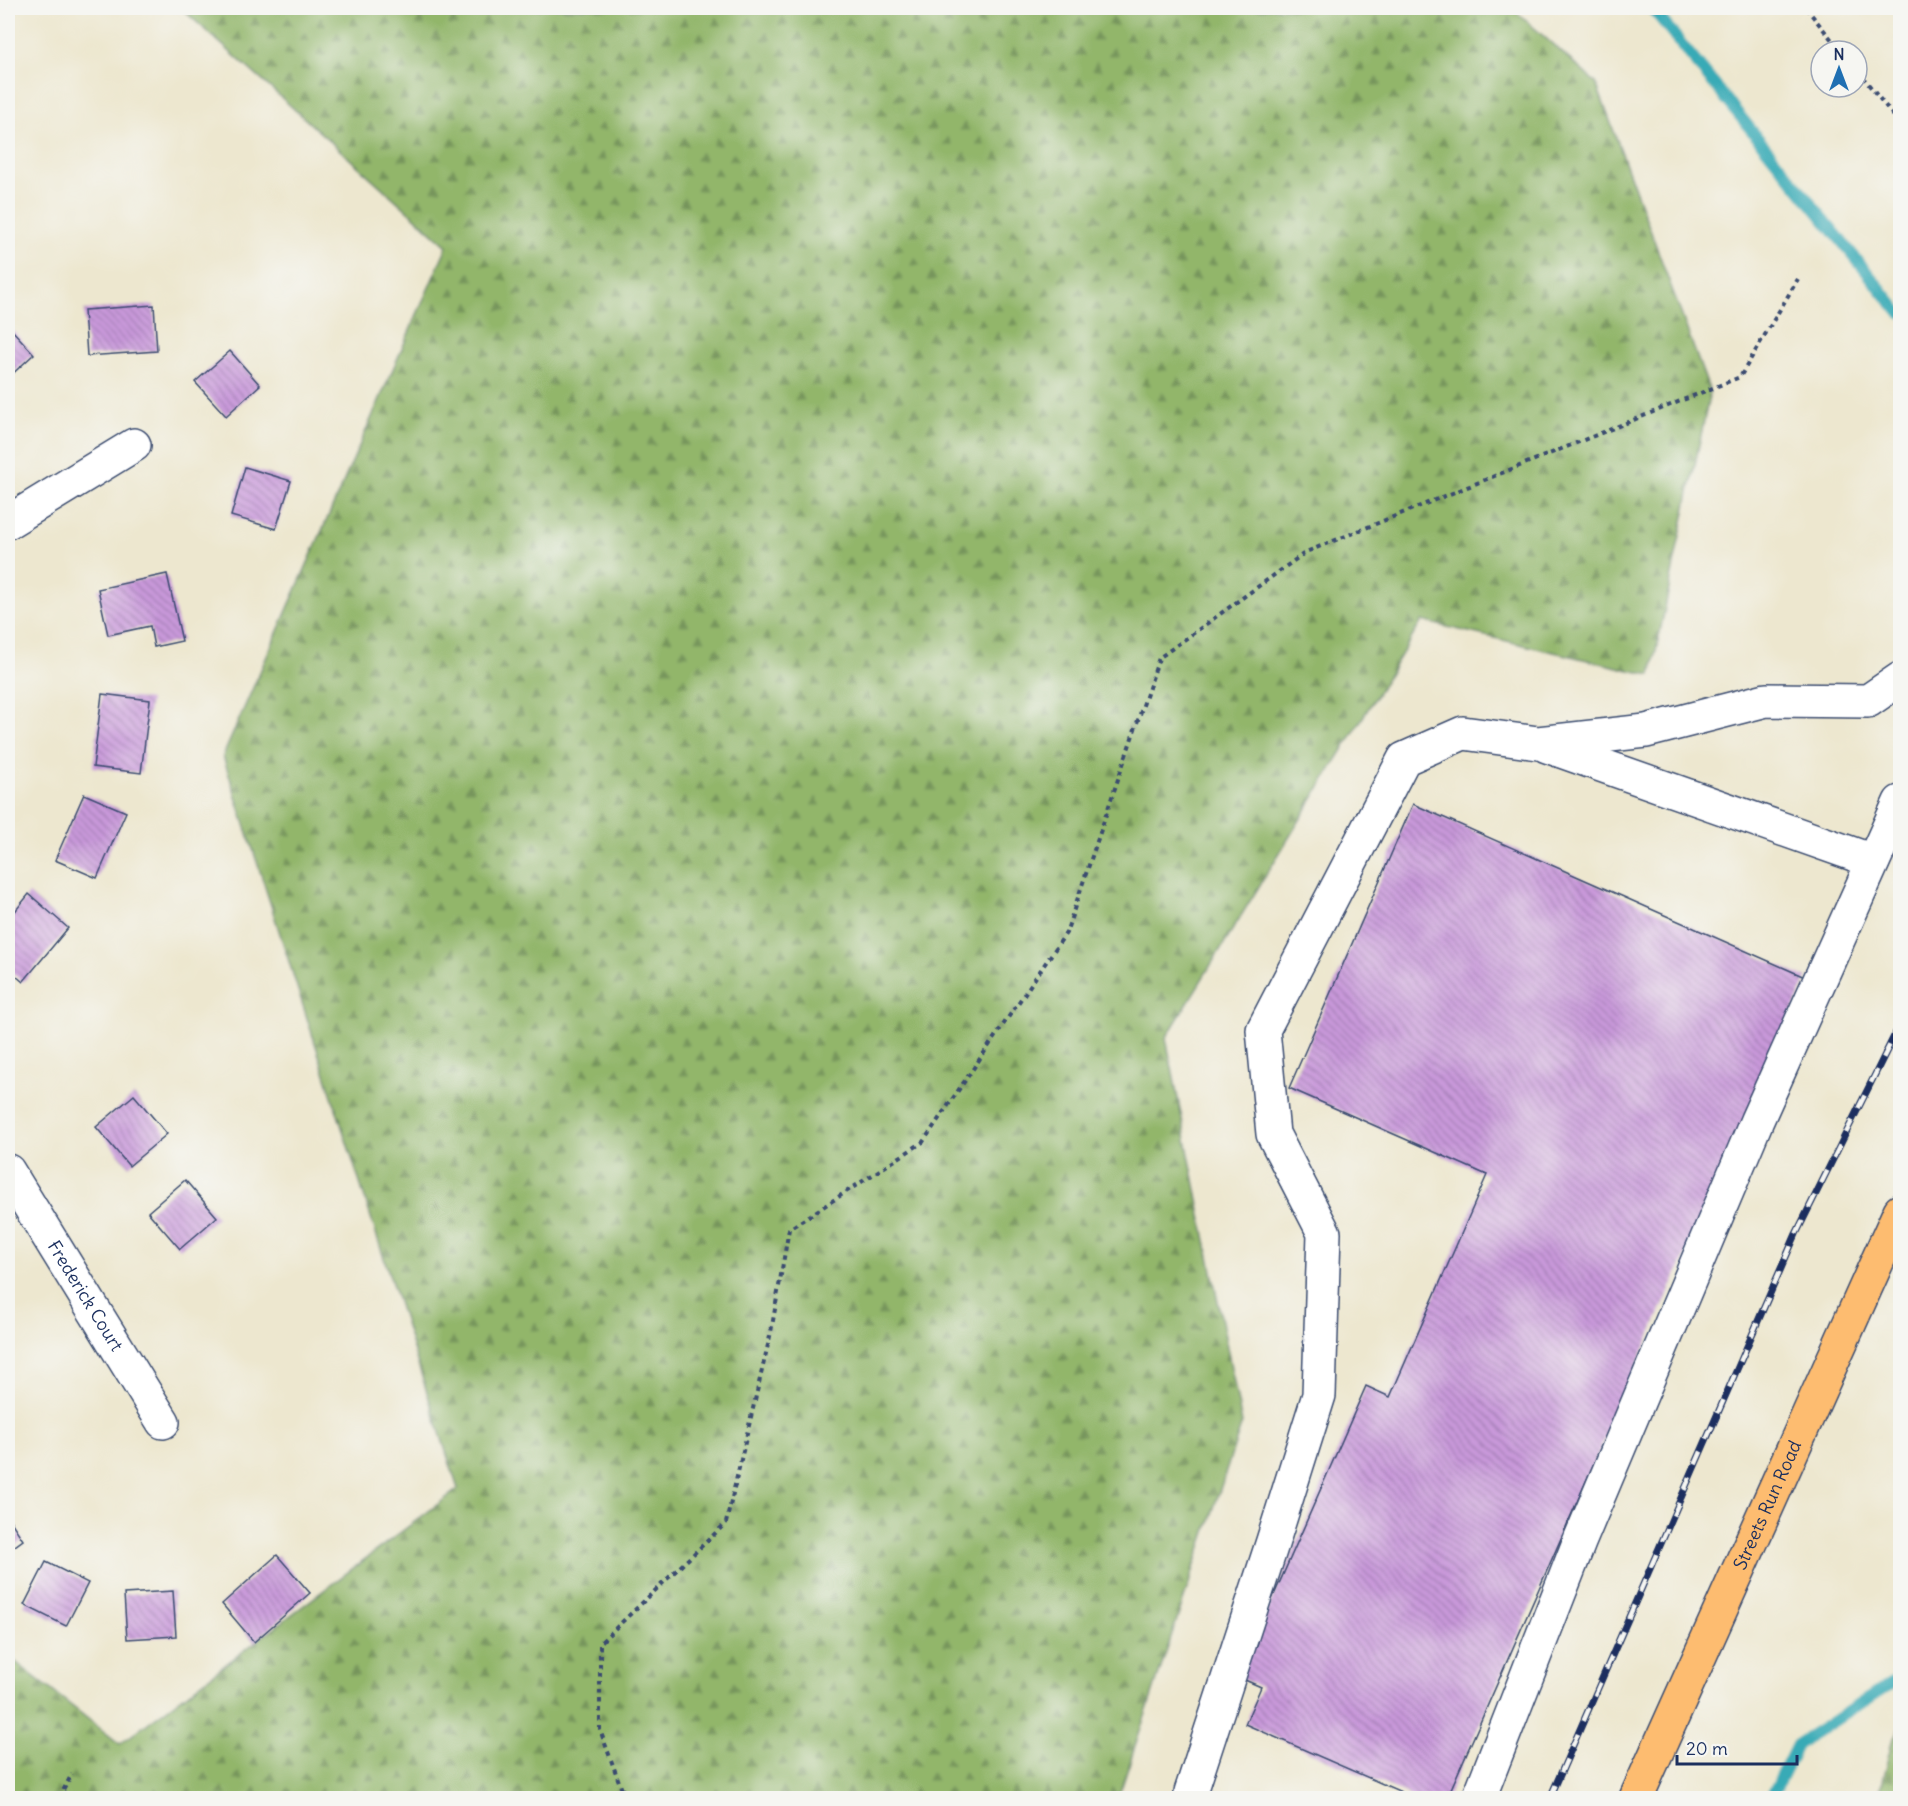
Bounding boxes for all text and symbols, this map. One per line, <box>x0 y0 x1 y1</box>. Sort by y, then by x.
north arrow <box>1809 39 1869 99</box>
text: N <box>1833 44 1845 64</box>
street label: Frederick Court <box>43 1236 129 1355</box>
street label: Streets Run Road <box>1728 1436 1806 1573</box>
scale bar <box>1677 1728 1797 1766</box>
text: 20 m <box>1686 1737 1728 1760</box>

